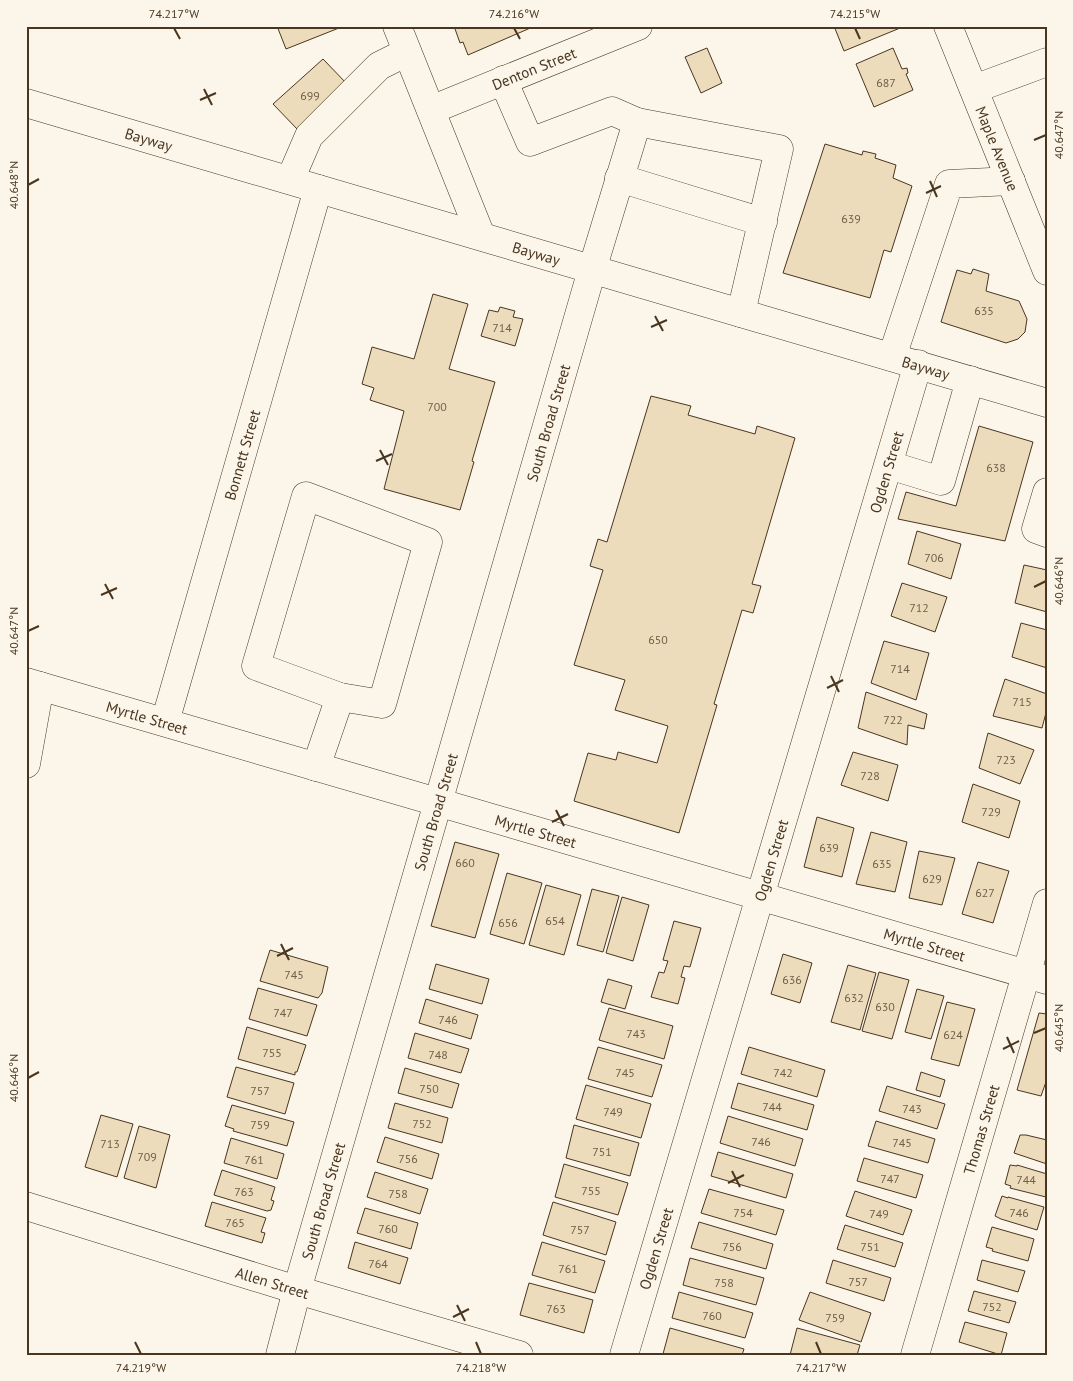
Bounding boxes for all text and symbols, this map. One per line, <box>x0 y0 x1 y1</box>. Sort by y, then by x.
text: 74.217°W <box>149 6 199 21</box>
text: 74.216°W <box>489 6 539 21</box>
text: 74.215°W <box>830 6 880 21</box>
street label: Denton Street <box>489 43 579 94</box>
house number: 687 <box>876 75 896 90</box>
house number: 699 <box>300 88 320 103</box>
street label: Maple Avenue <box>972 103 1023 194</box>
text: 40.647°N <box>1051 111 1066 159</box>
street label: Bayway <box>123 123 175 155</box>
text: 40.648°N <box>6 161 21 209</box>
house number: 639 <box>841 211 861 226</box>
street label: Bayway <box>510 237 563 269</box>
house number: 635 <box>974 303 994 318</box>
house number: 714 <box>492 320 512 335</box>
street label: Bayway <box>900 351 952 383</box>
street label: South Broad Street <box>522 362 574 484</box>
house number: 700 <box>427 399 447 414</box>
street label: Bonnett Street <box>220 407 264 502</box>
street label: Ogden Street <box>865 429 907 515</box>
house number: 638 <box>986 460 1006 475</box>
house number: 706 <box>924 550 944 565</box>
text: 40.646°N <box>1051 557 1066 605</box>
house number: 712 <box>909 600 929 615</box>
text: 40.647°N <box>6 607 21 655</box>
house number: 650 <box>648 632 668 647</box>
house number: 714 <box>890 661 910 676</box>
house number: 715 <box>1012 694 1032 709</box>
street label: Myrtle Street <box>104 696 190 738</box>
house number: 722 <box>883 712 903 727</box>
street label: South Broad Street <box>409 751 461 873</box>
house number: 723 <box>996 752 1016 767</box>
house number: 728 <box>860 768 880 783</box>
house number: 729 <box>981 804 1001 819</box>
street label: Myrtle Street <box>493 810 579 852</box>
street label: Ogden Street <box>750 817 792 904</box>
house number: 639 <box>819 840 839 855</box>
house number: 660 <box>455 855 475 870</box>
house number: 635 <box>872 856 892 871</box>
house number: 629 <box>922 871 942 886</box>
house number: 627 <box>975 885 995 900</box>
house number: 654 <box>545 913 565 928</box>
house number: 656 <box>498 915 518 930</box>
street label: Myrtle Street <box>882 923 967 965</box>
house number: 745 <box>284 967 304 982</box>
house number: 636 <box>782 972 802 987</box>
house number: 632 <box>844 990 864 1005</box>
house number: 630 <box>875 999 895 1014</box>
text: 40.645°N <box>1051 1004 1066 1052</box>
house number: 747 <box>273 1005 293 1020</box>
house number: 746 <box>438 1012 458 1027</box>
house number: 743 <box>626 1026 646 1041</box>
house number: 624 <box>943 1027 963 1042</box>
house number: 755 <box>262 1045 282 1060</box>
house number: 748 <box>428 1047 448 1062</box>
text: 40.646°N <box>6 1054 21 1102</box>
house number: 745 <box>615 1065 635 1080</box>
house number: 742 <box>773 1065 793 1080</box>
house number: 750 <box>419 1081 439 1096</box>
street label: Thomas Street <box>959 1082 1003 1177</box>
house number: 757 <box>250 1083 270 1098</box>
house number: 744 <box>762 1099 782 1114</box>
house number: 743 <box>902 1101 922 1116</box>
house number: 749 <box>603 1104 623 1119</box>
house number: 752 <box>412 1116 432 1131</box>
house number: 759 <box>250 1117 270 1132</box>
house number: 746 <box>751 1134 771 1149</box>
house number: 745 <box>892 1135 912 1150</box>
house number: 713 <box>100 1136 120 1151</box>
street label: South Broad Street <box>297 1140 349 1262</box>
house number: 751 <box>592 1144 612 1159</box>
house number: 709 <box>137 1149 157 1164</box>
house number: 756 <box>398 1151 418 1166</box>
house number: 761 <box>244 1152 264 1167</box>
house number: 747 <box>880 1171 900 1186</box>
house number: 744 <box>1016 1172 1036 1187</box>
house number: 755 <box>581 1183 601 1198</box>
house number: 763 <box>234 1184 254 1199</box>
house number: 758 <box>388 1186 408 1201</box>
street label: Ogden Street <box>634 1205 677 1292</box>
house number: 754 <box>733 1205 753 1220</box>
house number: 746 <box>1009 1205 1029 1220</box>
house number: 749 <box>869 1206 889 1221</box>
house number: 765 <box>225 1215 245 1230</box>
house number: 760 <box>378 1221 398 1236</box>
house number: 757 <box>570 1222 590 1237</box>
house number: 756 <box>722 1239 742 1254</box>
house number: 751 <box>860 1239 880 1254</box>
house number: 764 <box>368 1256 388 1271</box>
house number: 761 <box>558 1261 578 1276</box>
street label: Allen Street <box>233 1262 311 1303</box>
house number: 757 <box>848 1274 868 1289</box>
house number: 758 <box>714 1275 734 1290</box>
house number: 752 <box>982 1299 1002 1314</box>
house number: 763 <box>546 1301 566 1316</box>
house number: 760 <box>702 1308 722 1323</box>
house number: 759 <box>825 1310 845 1325</box>
text: 74.219°W <box>116 1360 166 1375</box>
text: 74.218°W <box>456 1360 506 1375</box>
text: 74.217°W <box>796 1360 846 1375</box>

